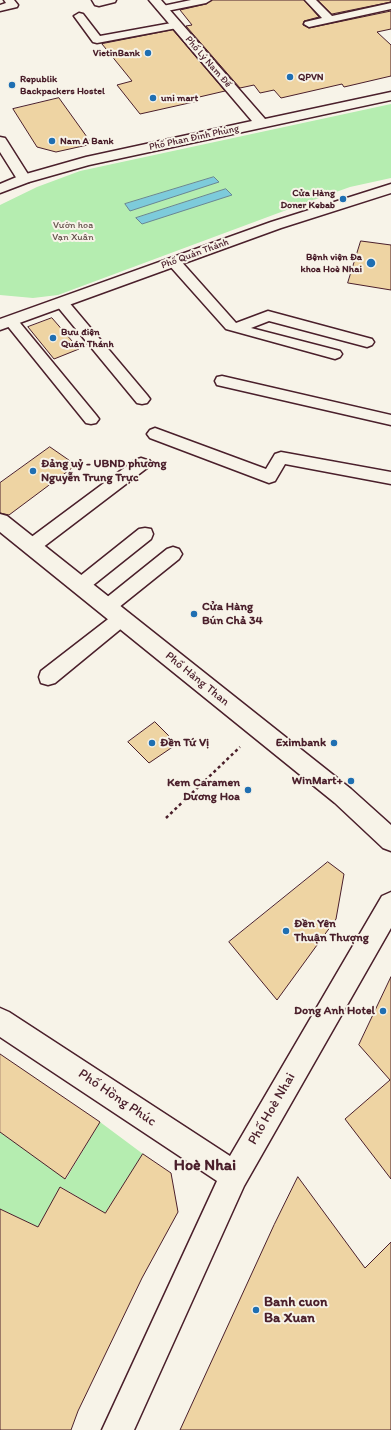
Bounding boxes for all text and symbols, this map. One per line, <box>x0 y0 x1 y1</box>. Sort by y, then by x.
street label: Phố Lý Nam Đế <box>182 34 234 90</box>
place label: VietinBank <box>93 47 140 59</box>
marker: VietinBank <box>143 48 153 58</box>
place label: QPVN <box>298 71 324 83</box>
marker: QPVN <box>285 72 295 82</box>
place label: Republik Backpackers Hostel <box>20 73 105 96</box>
marker: Republik Backpackers Hostel <box>7 80 17 90</box>
place label: uni mart <box>161 92 198 104</box>
marker: uni mart <box>148 93 158 103</box>
street label: Phố Phan Đình Phùng <box>148 123 240 153</box>
place label: Nam A Bank <box>60 135 114 147</box>
marker: Nam A Bank <box>47 136 57 146</box>
place label: Cửa Hàng Doner Kebab <box>280 187 335 210</box>
marker: Cửa Hàng Doner Kebab <box>338 194 348 204</box>
park label: Vườn hoa Vạn Xuân <box>52 219 94 242</box>
street label: Phố Quán Thánh <box>159 236 231 272</box>
place label: Bệnh viện Đa khoa Hoè Nhai <box>300 251 362 274</box>
marker: Bệnh viện Đa khoa Hoè Nhai <box>365 257 377 269</box>
place label: Bưu điện Quán Thánh <box>61 326 114 350</box>
marker: Bưu điện Quán Thánh <box>48 333 58 343</box>
place label: Đảng uỷ - UBND phường Nguyễn Trung Trực <box>41 457 166 485</box>
marker: Đảng uỷ - UBND phường Nguyễn Trung Trực <box>28 466 38 476</box>
place label: Cửa Hàng Bún Chả 34 <box>202 600 263 628</box>
marker: Cửa Hàng Bún Chả 34 <box>189 609 199 619</box>
street label: Phố Hàng Than <box>162 649 232 709</box>
place label: Đền Tứ Vị <box>160 736 209 750</box>
place label: Eximbank <box>276 736 326 750</box>
marker: Đền Tứ Vị <box>147 738 157 748</box>
marker: Eximbank <box>329 738 339 748</box>
place label: WinMart+ <box>292 774 343 788</box>
place label: Kem Caramen Dương Hoa <box>167 776 240 804</box>
marker: WinMart+ <box>346 776 356 786</box>
marker: Kem Caramen Dương Hoa <box>243 785 253 795</box>
place label: Đền Yên Thuận Thượng <box>294 917 369 945</box>
marker: Đền Yên Thuận Thượng <box>281 926 291 936</box>
place label: Dong Anh Hotel <box>294 1004 375 1018</box>
marker: Dong Anh Hotel <box>378 1006 388 1016</box>
street label: Phố Hồng Phúc <box>75 1066 159 1130</box>
street label: Phố Hoè Nhai <box>245 1070 299 1148</box>
district label: Hoè Nhai <box>174 1156 236 1176</box>
place label: Banh cuon Ba Xuan <box>264 1294 327 1326</box>
marker: Banh cuon Ba Xuan <box>251 1305 261 1315</box>

